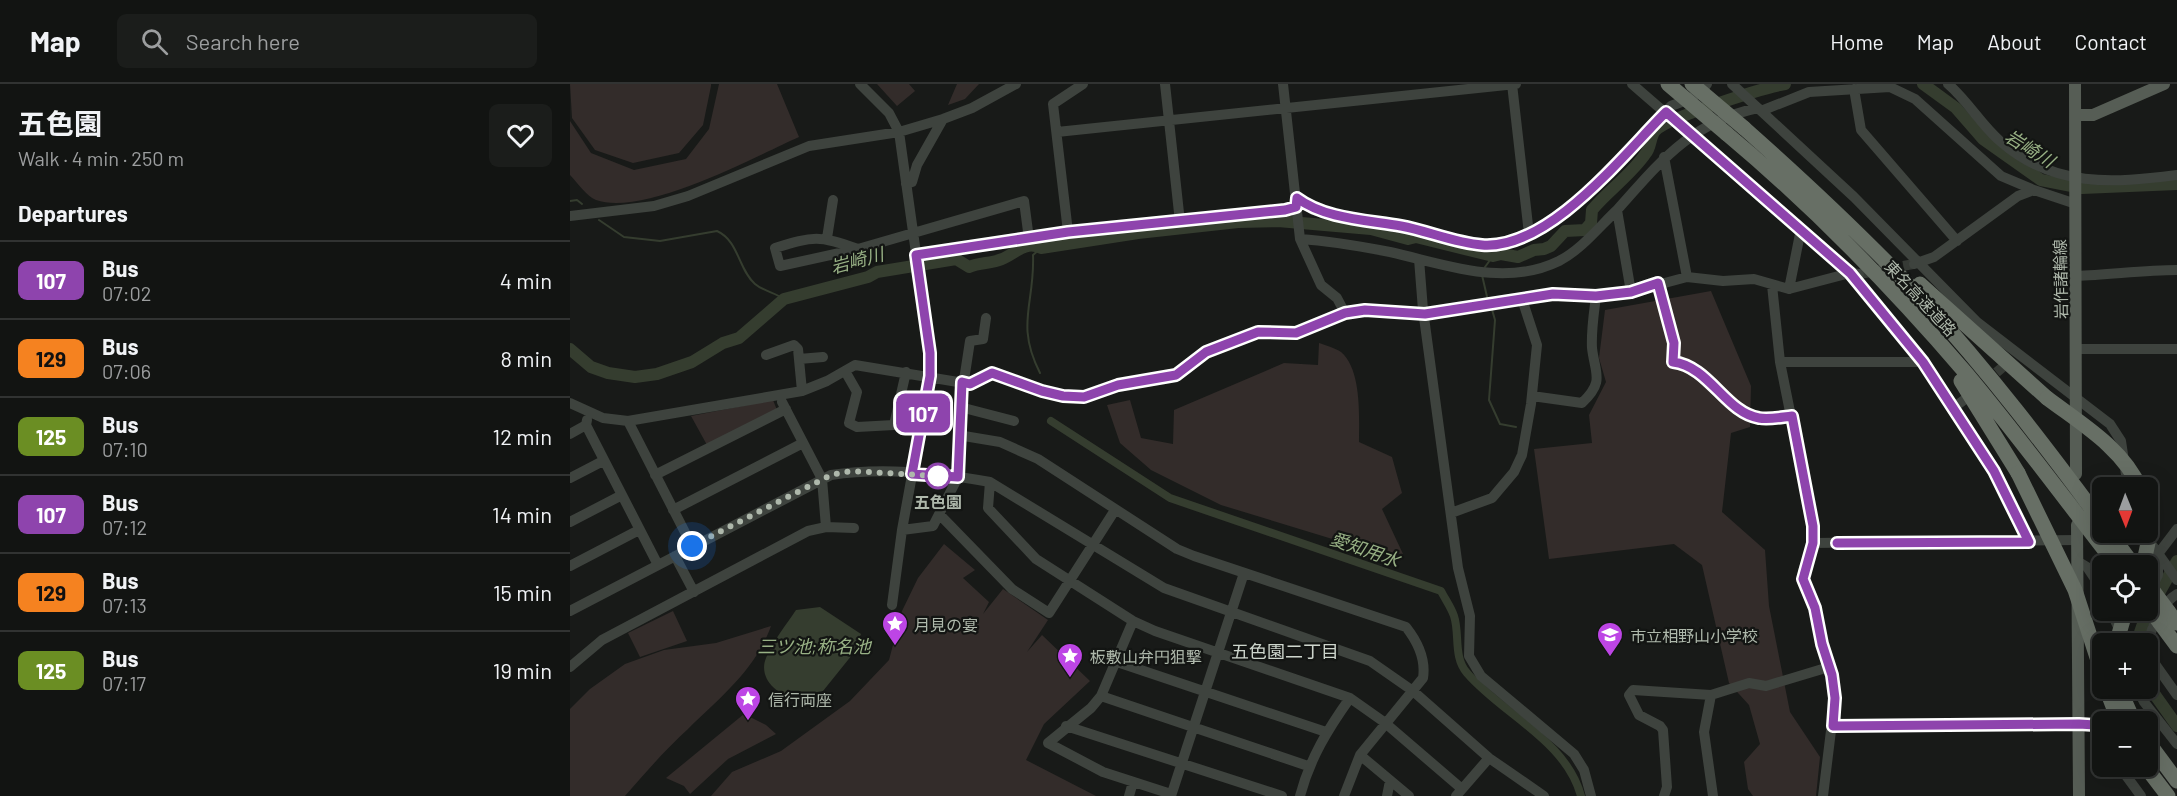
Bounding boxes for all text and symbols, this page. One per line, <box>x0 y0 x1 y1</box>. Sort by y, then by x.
search box <box>117 14 537 68</box>
text: Map <box>30 24 81 58</box>
icon: search <box>138 25 171 58</box>
text: Search here <box>186 28 300 54</box>
text: Home <box>1830 29 1884 54</box>
text: Map <box>1917 29 1954 54</box>
text: About <box>1987 29 2042 54</box>
text: Contact <box>2075 29 2147 54</box>
button: heart <box>489 104 552 167</box>
text: 五色園 <box>18 106 102 140</box>
water label: 岩崎川 <box>2001 124 2060 173</box>
text: Walk · 4 min · 250 m <box>18 146 184 170</box>
text: Departures <box>18 200 128 226</box>
street label: 岩作諸輪線 <box>2050 239 2070 319</box>
water label: 岩崎川 <box>828 242 888 278</box>
text: Bus <box>102 255 139 281</box>
street label: 東名高速道路 <box>1881 256 1961 340</box>
text: 4 min <box>500 267 552 293</box>
text: 107 <box>36 268 66 293</box>
text: 07:02 <box>102 281 152 305</box>
text: Bus <box>102 333 139 359</box>
text: 8 min <box>500 345 552 371</box>
text: 129 <box>36 346 66 371</box>
text: 07:06 <box>102 359 151 383</box>
line badge: 107 <box>888 394 958 432</box>
text: 107 <box>908 401 938 426</box>
text: Bus <box>102 411 139 437</box>
text: 12 min <box>492 423 552 449</box>
text: 125 <box>36 424 66 449</box>
text: 07:10 <box>102 437 148 461</box>
marker: 五色園 <box>925 463 951 489</box>
north arrow <box>2092 477 2158 543</box>
map controls <box>2092 477 2158 777</box>
text: Bus <box>102 489 139 515</box>
place label: 五色園 <box>914 492 962 511</box>
text: 14 min <box>492 501 552 527</box>
text: 107 <box>36 502 66 527</box>
text: 07:12 <box>102 515 147 539</box>
water label: 愛知用水 <box>1327 527 1405 572</box>
your location <box>677 531 707 561</box>
button: locate <box>2092 555 2158 621</box>
text: Bus <box>102 567 139 593</box>
text: 15 min <box>493 579 552 605</box>
text: 129 <box>36 580 66 605</box>
text: 07:13 <box>102 593 147 617</box>
place icon: 月見の宴 <box>880 609 910 647</box>
place label: 月見の宴 <box>914 615 978 634</box>
school or university icon: 市立相野山小学校 <box>1595 620 1625 658</box>
place label: 市立相野山小学校 <box>1630 626 1758 645</box>
button: + <box>2092 633 2158 699</box>
water label: 三ツ池;称名池 <box>757 635 873 657</box>
district label: 五色園二丁目 <box>1231 640 1339 662</box>
place icon: 板敷山弁円狙撃 <box>1055 641 1085 679</box>
text: Bus <box>102 645 139 671</box>
place label: 板敷山弁円狙撃 <box>1090 647 1202 666</box>
text: 19 min <box>493 657 552 683</box>
text: 125 <box>36 658 66 683</box>
text: 07:17 <box>102 671 146 695</box>
place icon: 信行両座 <box>733 684 763 722</box>
place label: 信行両座 <box>768 690 832 709</box>
button: − <box>2092 711 2158 777</box>

